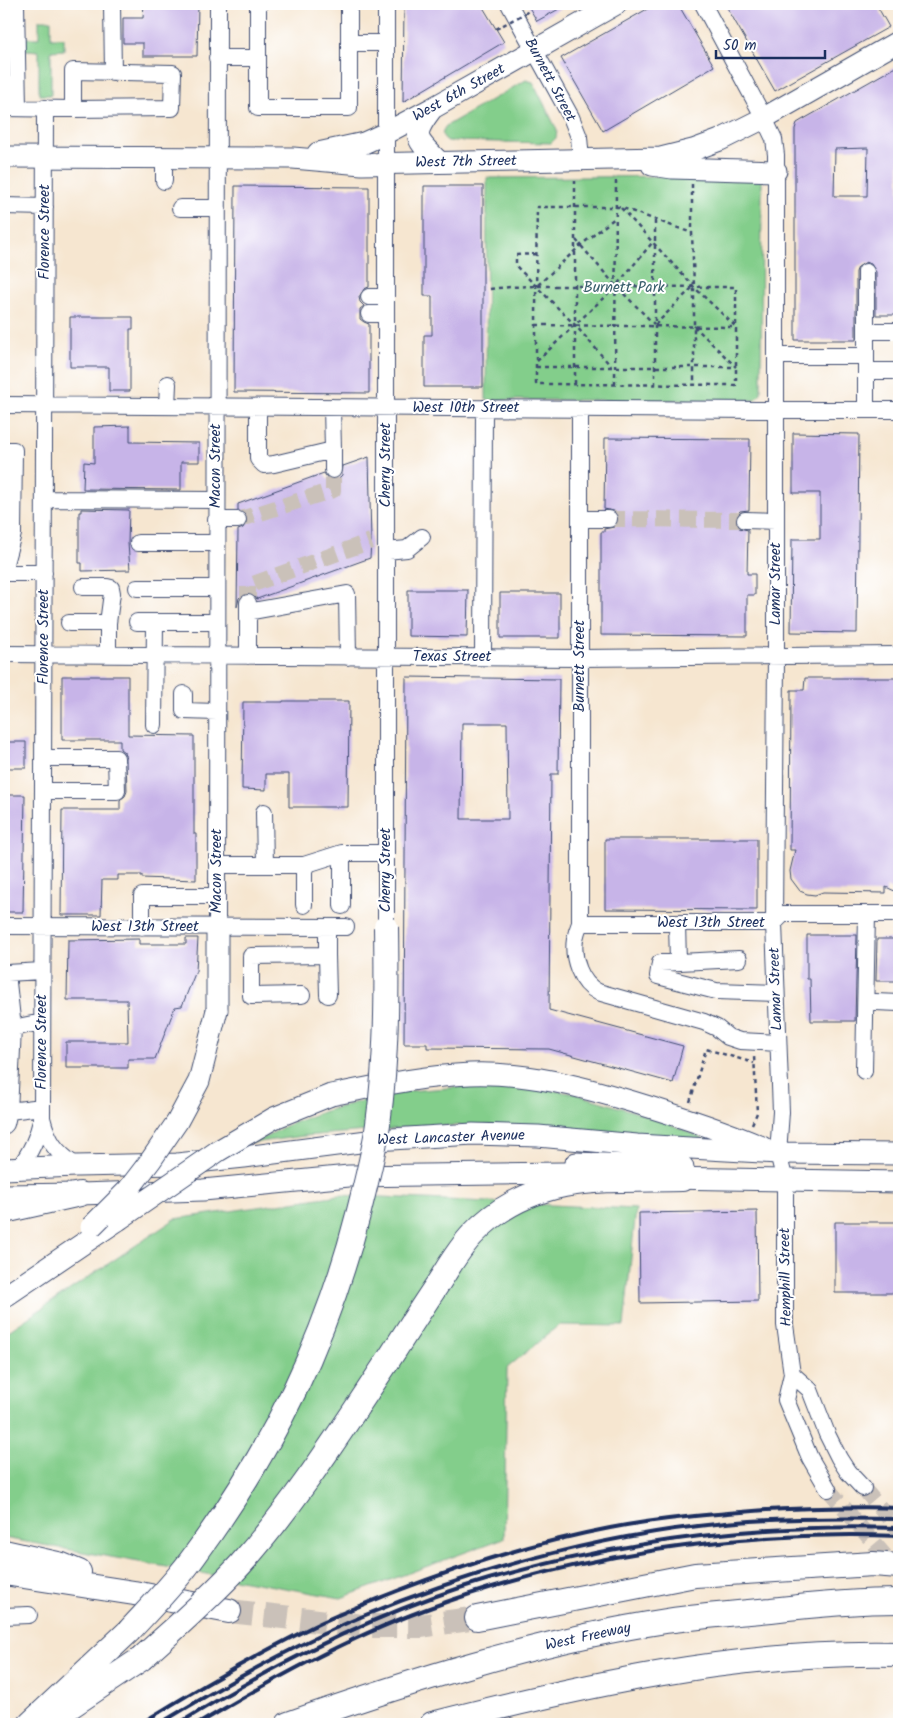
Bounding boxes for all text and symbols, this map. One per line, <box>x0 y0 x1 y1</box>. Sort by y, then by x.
scale bar <box>716 28 824 60</box>
street label: Burnett Street <box>518 34 582 126</box>
text: 50 m <box>723 34 757 58</box>
street label: West 6th Street <box>408 57 510 128</box>
street label: West 7th Street <box>415 149 517 175</box>
street label: Florence Street <box>33 184 57 280</box>
park label: Burnett Park <box>583 276 666 300</box>
street label: West 10th Street <box>413 396 520 420</box>
street label: Cherry Street <box>374 422 398 507</box>
street label: Macon Street <box>204 424 228 508</box>
street label: Lamar Street <box>764 542 788 626</box>
street label: Florence Street <box>32 589 56 685</box>
street label: Burnett Street <box>568 620 592 712</box>
street label: Texas Street <box>413 645 492 669</box>
street label: Cherry Street <box>374 827 398 912</box>
street label: Macon Street <box>205 829 229 913</box>
street label: West 13th Street <box>657 911 765 935</box>
street label: West 13th Street <box>91 915 199 939</box>
street label: Lamar Street <box>763 947 789 1031</box>
street label: Florence Street <box>30 994 54 1090</box>
street label: West Lancaster Avenue <box>377 1123 525 1153</box>
street label: Hemphill Street <box>773 1227 799 1327</box>
street label: West Freeway <box>543 1616 634 1658</box>

